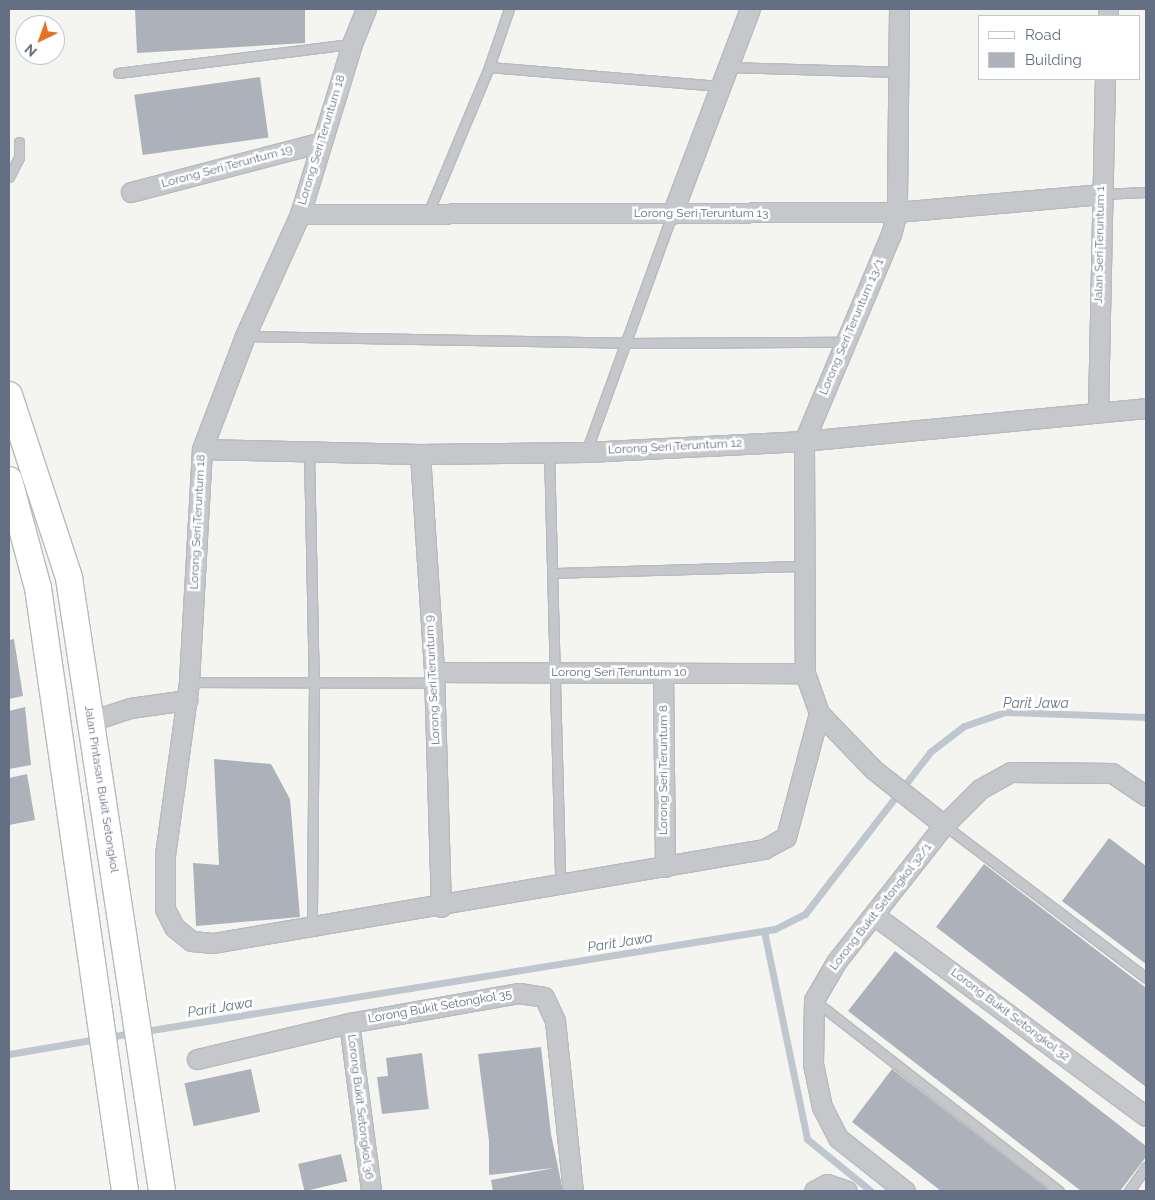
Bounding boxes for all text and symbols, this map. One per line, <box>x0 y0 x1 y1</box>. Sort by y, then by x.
north arrow <box>15 15 65 65</box>
legend <box>978 15 1140 80</box>
text: Road <box>1025 26 1061 44</box>
text: N <box>21 41 40 60</box>
text: Building <box>1025 51 1082 69</box>
street label: Lorong Seri Teruntum 18 <box>295 73 349 207</box>
street label: Lorong Seri Teruntum 19 <box>160 143 294 191</box>
street label: Jalan Seri Teruntum 1 <box>1092 186 1108 304</box>
street label: Lorong Seri Teruntum 13 <box>634 207 768 221</box>
street label: Lorong Seri Teruntum 13/1 <box>817 257 887 397</box>
street label: Lorong Seri Teruntum 12 <box>607 436 743 458</box>
street label: Lorong Seri Teruntum 18 <box>187 454 209 590</box>
street label: Lorong Seri Teruntum 9 <box>422 615 444 745</box>
street label: Lorong Seri Teruntum 10 <box>551 666 687 680</box>
water label: Parit Jawa <box>1003 695 1069 711</box>
street label: Jalan Pintasan Bukit Setongkol <box>81 704 121 874</box>
street label: Lorong Seri Teruntum 8 <box>657 705 671 835</box>
street label: Lorong Bukit Setongkol 32/1 <box>827 840 935 974</box>
water label: Parit Jawa <box>586 929 654 955</box>
street label: Lorong Bukit Setongkol 32 <box>947 965 1073 1065</box>
street label: Lorong Bukit Setongkol 35 <box>367 987 513 1027</box>
water label: Parit Jawa <box>186 994 254 1020</box>
street label: Lorong Bukit Setongkol 36 <box>344 1033 376 1181</box>

